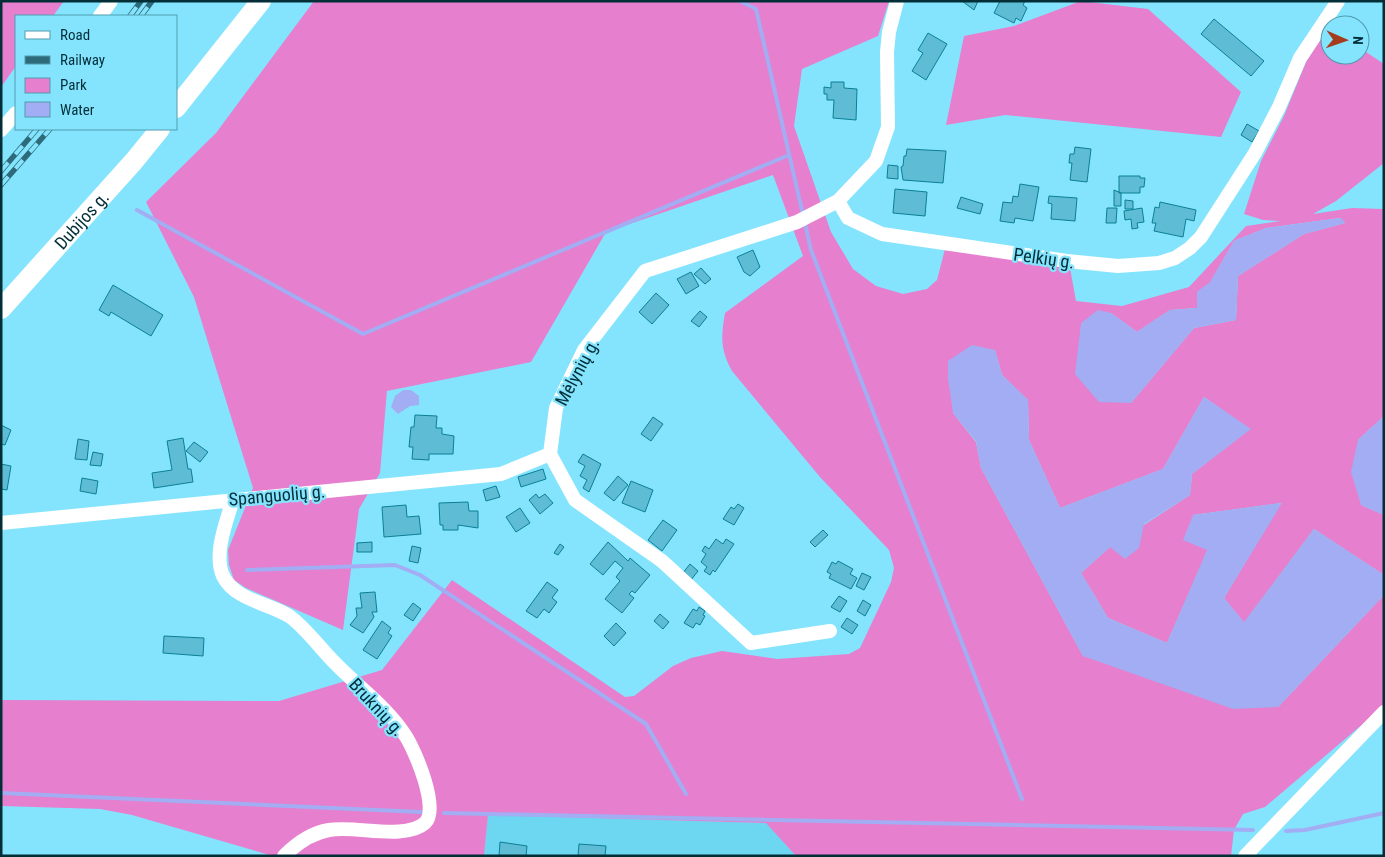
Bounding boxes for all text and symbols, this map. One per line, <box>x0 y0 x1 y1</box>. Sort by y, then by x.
legend <box>15 15 178 130</box>
north arrow <box>1320 15 1370 65</box>
text: Road <box>60 26 90 44</box>
text: N <box>1350 36 1366 45</box>
text: Railway <box>60 51 105 69</box>
text: Park <box>60 76 87 94</box>
text: Water <box>60 101 95 119</box>
street label: Dubijos g. <box>50 186 113 253</box>
street label: Pelkių g. <box>1012 243 1076 273</box>
street label: Mėlynių g. <box>551 335 603 409</box>
street label: Spanguolių g. <box>228 480 326 510</box>
street label: Bruknių g. <box>345 674 409 740</box>

